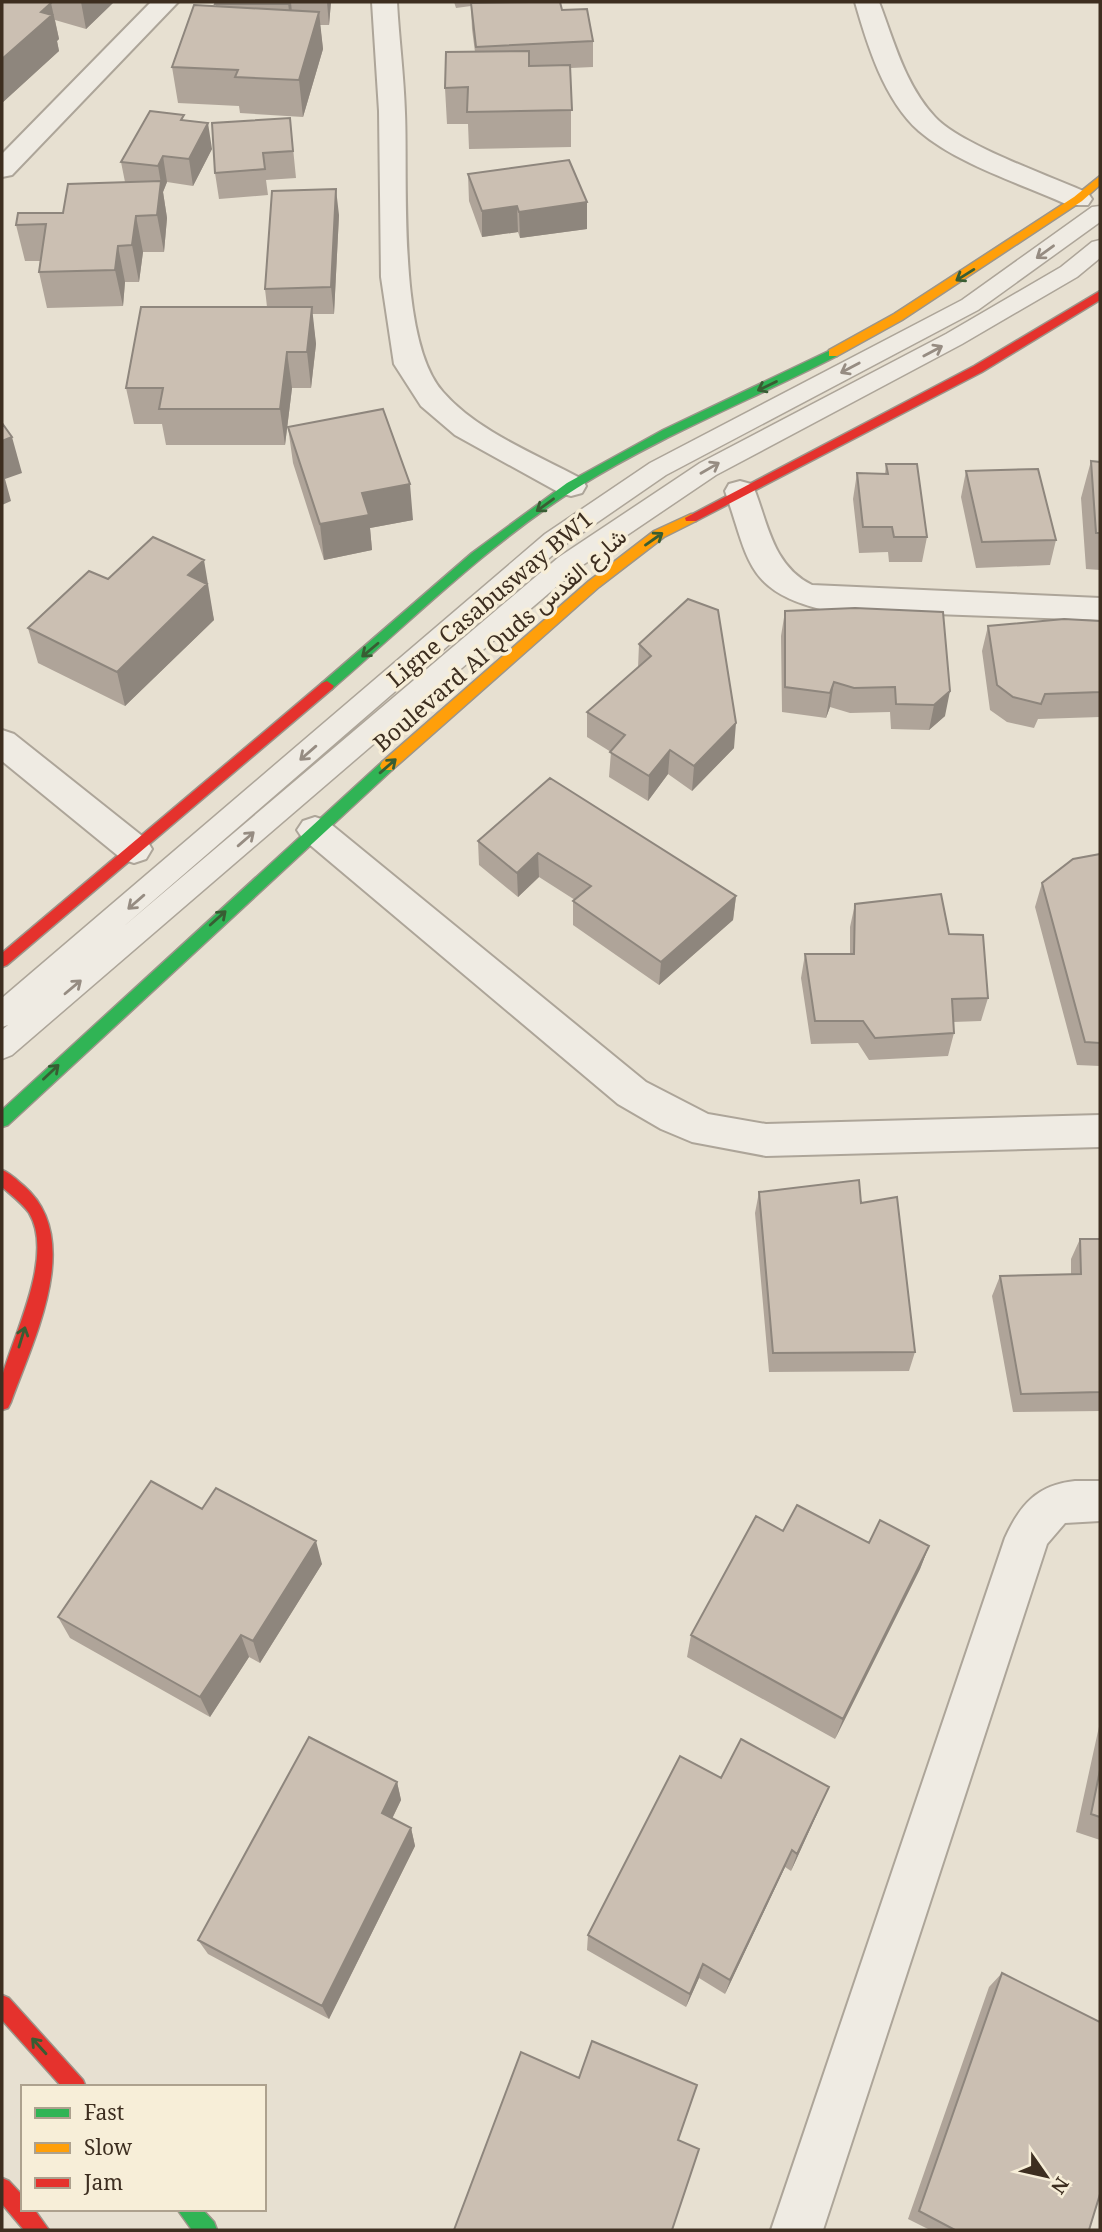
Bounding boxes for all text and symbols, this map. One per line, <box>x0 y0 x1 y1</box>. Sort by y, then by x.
one-way arrow <box>1036 245 1055 259</box>
one-way arrow <box>956 269 976 283</box>
one-way arrow <box>922 344 943 357</box>
one-way arrow <box>840 362 861 376</box>
one-way arrow <box>757 380 778 393</box>
one-way arrow <box>699 461 719 475</box>
one-way arrow <box>536 498 555 512</box>
street label: Ligne Casabusway BW1 <box>380 503 599 694</box>
street label: Boulevard Al Quds شارع القدس <box>366 520 634 759</box>
one-way arrow <box>644 532 663 547</box>
one-way arrow <box>361 642 379 658</box>
one-way arrow <box>299 745 317 761</box>
one-way arrow <box>379 758 397 774</box>
one-way arrow <box>237 831 255 847</box>
one-way arrow <box>127 894 145 910</box>
one-way arrow <box>209 910 226 927</box>
one-way arrow <box>63 979 81 995</box>
one-way arrow <box>42 1063 59 1080</box>
one-way arrow <box>17 1327 30 1349</box>
one-way arrow <box>31 2037 47 2055</box>
legend <box>21 2085 266 2211</box>
text: Fast <box>84 2098 124 2126</box>
text: Slow <box>84 2133 133 2161</box>
north arrow <box>1011 2141 1081 2211</box>
text: Jam <box>83 2168 123 2196</box>
text: N <box>1045 2172 1075 2199</box>

